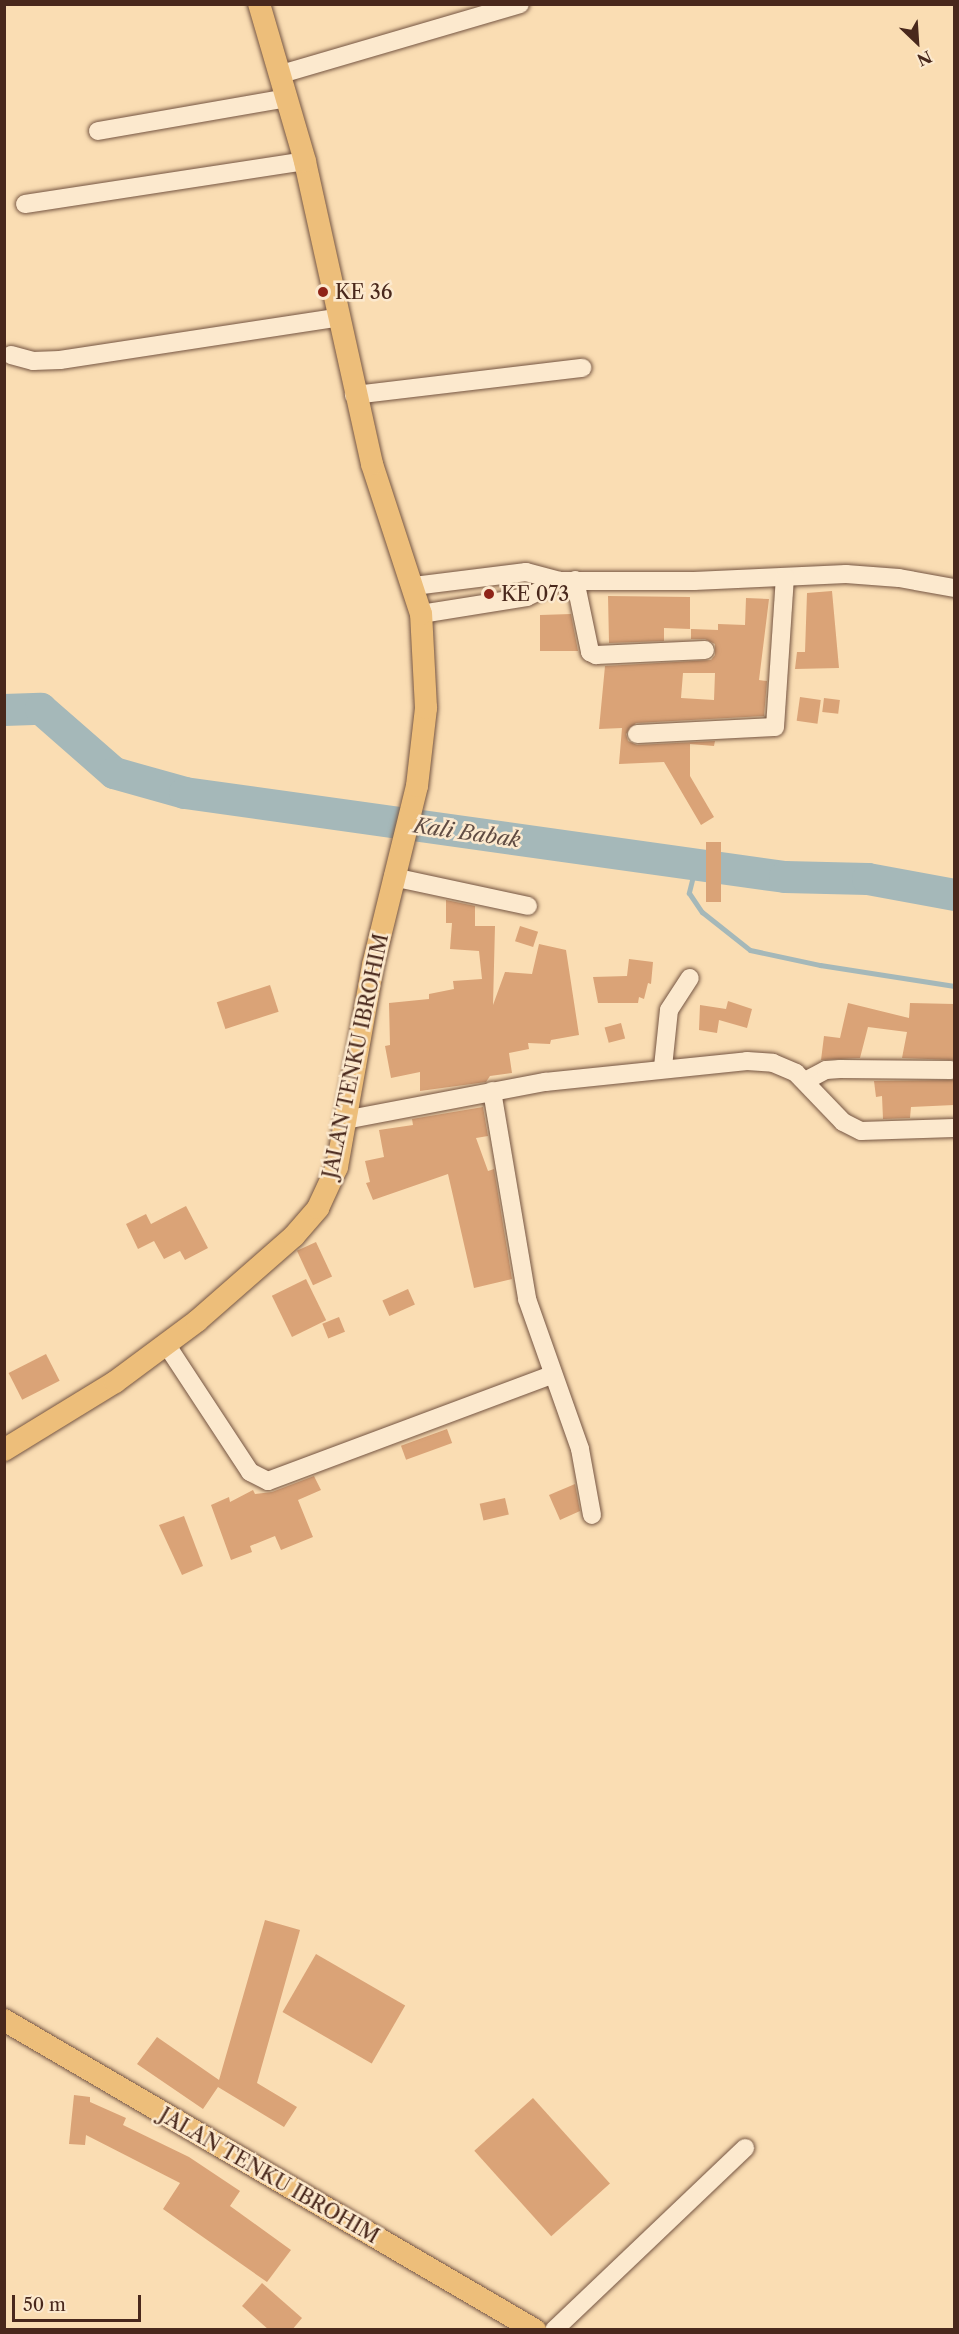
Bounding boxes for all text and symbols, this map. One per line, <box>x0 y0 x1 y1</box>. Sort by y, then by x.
north arrow <box>887 12 947 72</box>
text: N <box>914 46 935 70</box>
place label: KE 36 <box>335 280 392 304</box>
marker: KE 36 <box>316 285 330 299</box>
place label: KE 073 <box>501 582 569 606</box>
marker: KE 073 <box>482 587 496 601</box>
water label: Kali Babak <box>412 813 522 853</box>
street label: JALAN TENKU IBROHIM <box>318 931 394 1181</box>
street label: JALAN TENKU IBROHIM <box>155 2103 383 2249</box>
scale bar <box>15 2283 144 2321</box>
text: 50 m <box>23 2294 66 2316</box>

